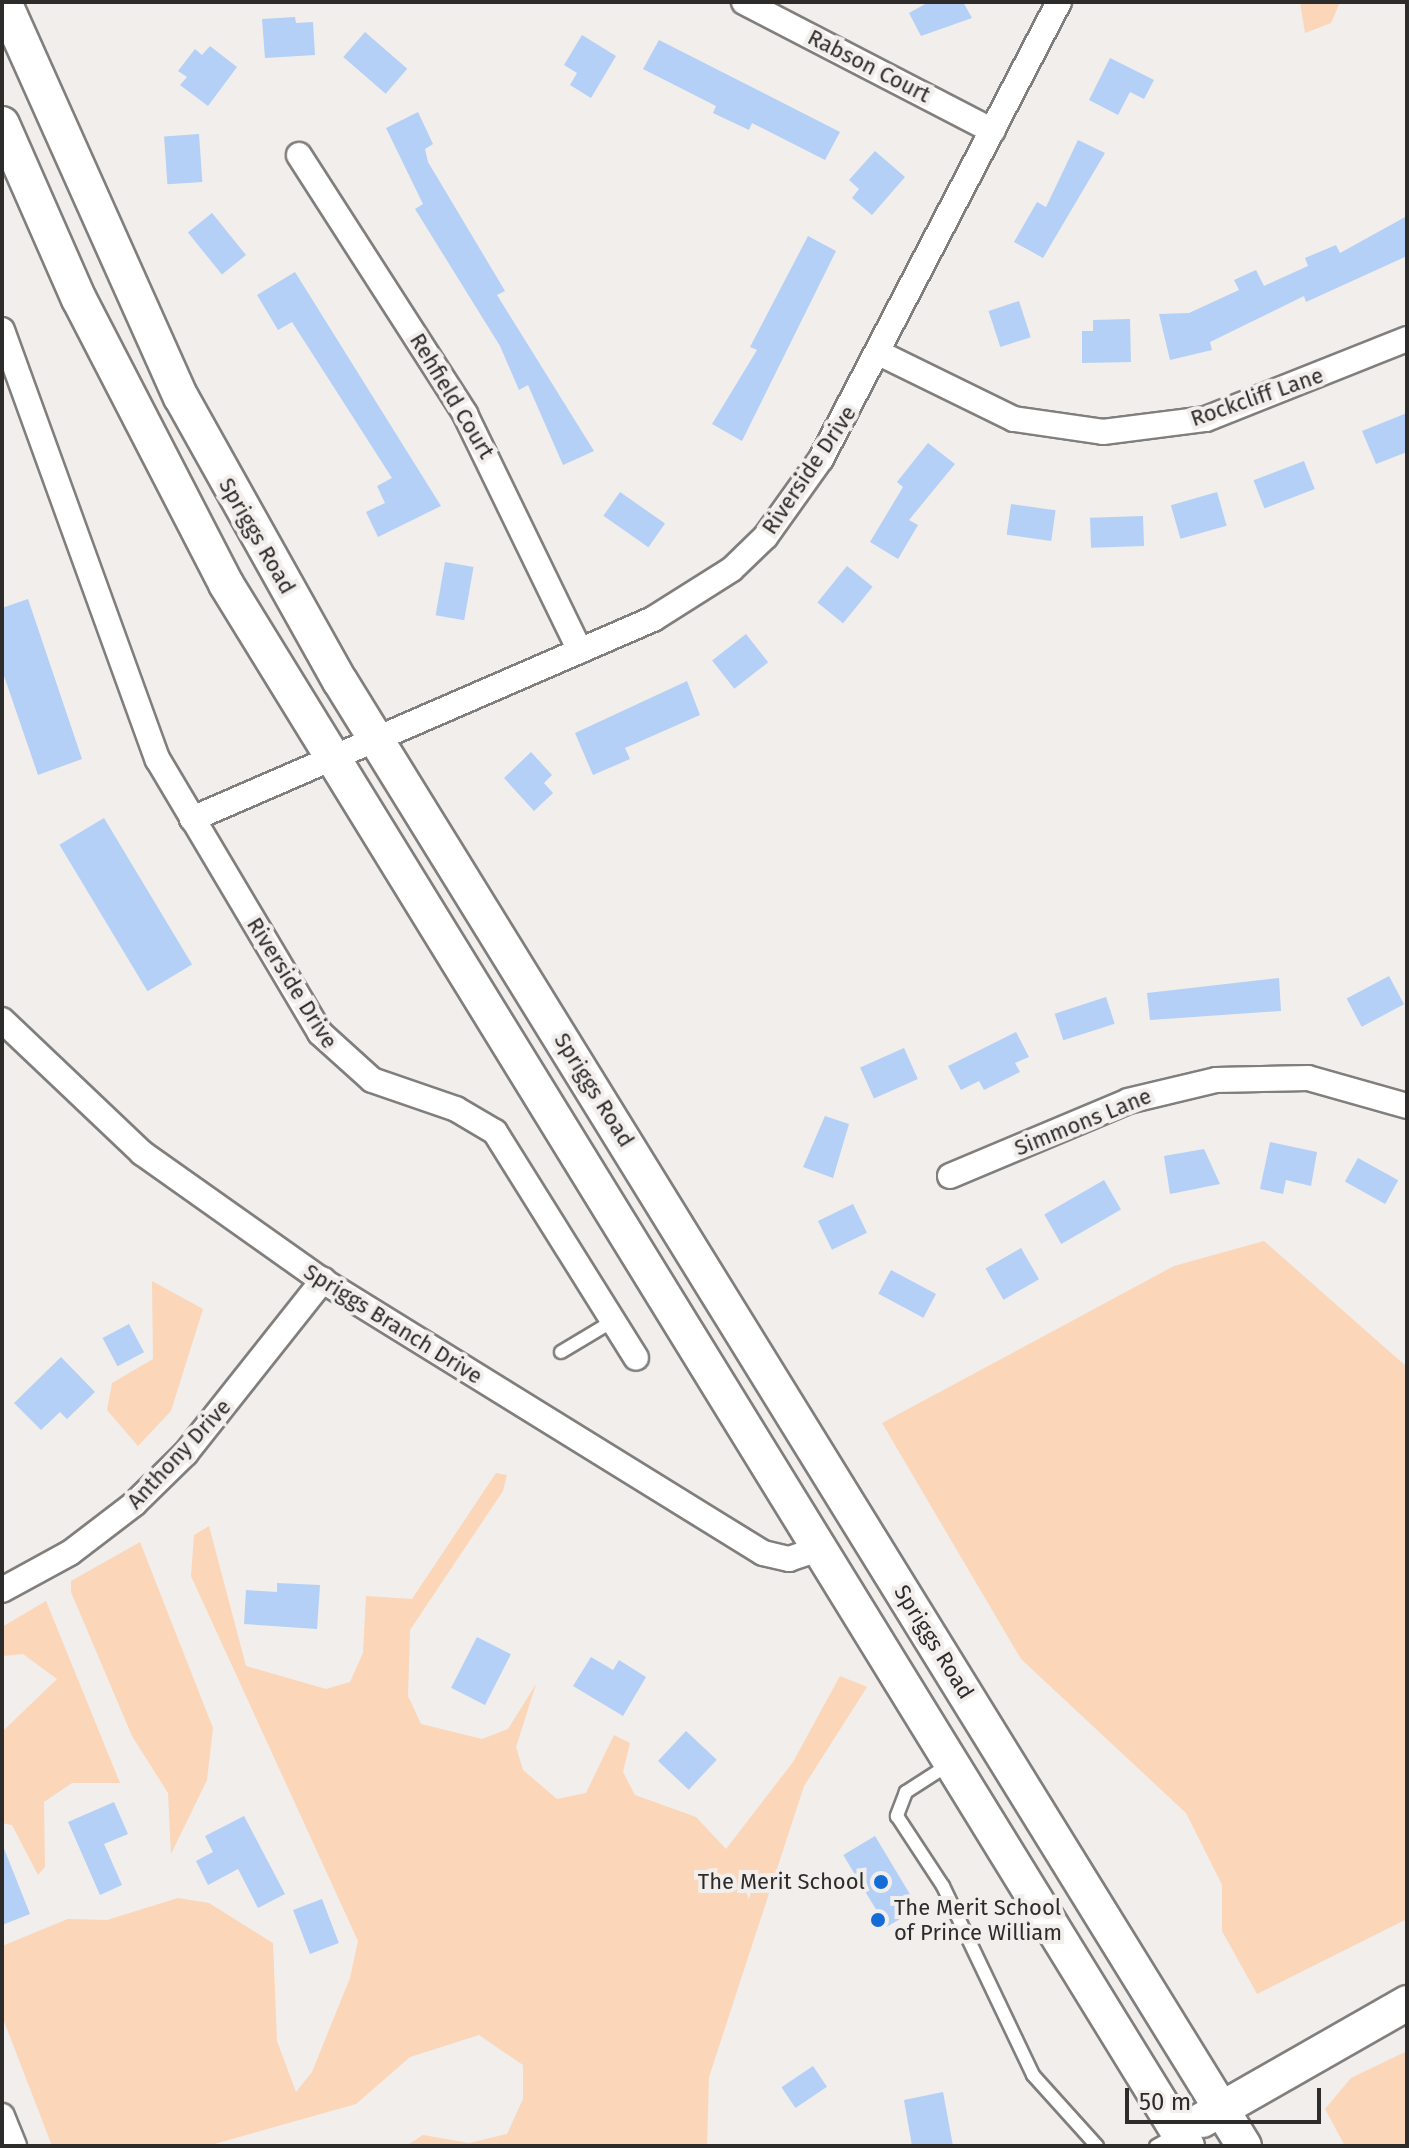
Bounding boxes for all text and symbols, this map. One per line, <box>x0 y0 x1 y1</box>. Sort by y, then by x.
street label: Rabson Court <box>803 24 935 108</box>
street label: Rehfield Court <box>404 328 500 464</box>
street label: Rockcliff Lane <box>1187 362 1327 432</box>
street label: Riverside Drive <box>756 401 862 539</box>
street label: Spriggs Road <box>213 473 301 599</box>
street label: Riverside Drive <box>241 913 343 1053</box>
street label: Spriggs Road <box>549 1028 639 1152</box>
street label: Simmons Lane <box>1011 1083 1155 1161</box>
street label: Spriggs Branch Drive <box>299 1258 487 1390</box>
street label: Anthony Drive <box>122 1394 236 1514</box>
street label: Spriggs Road <box>889 1580 979 1704</box>
place label: The Merit School <box>698 1869 865 1895</box>
marker: The Merit School <box>872 1873 890 1891</box>
place label: The Merit School of Prince William <box>894 1894 1062 1946</box>
marker: The Merit School of Prince William <box>869 1911 887 1929</box>
scale bar <box>1129 2072 1325 2122</box>
text: 50 m <box>1139 2088 1191 2116</box>

